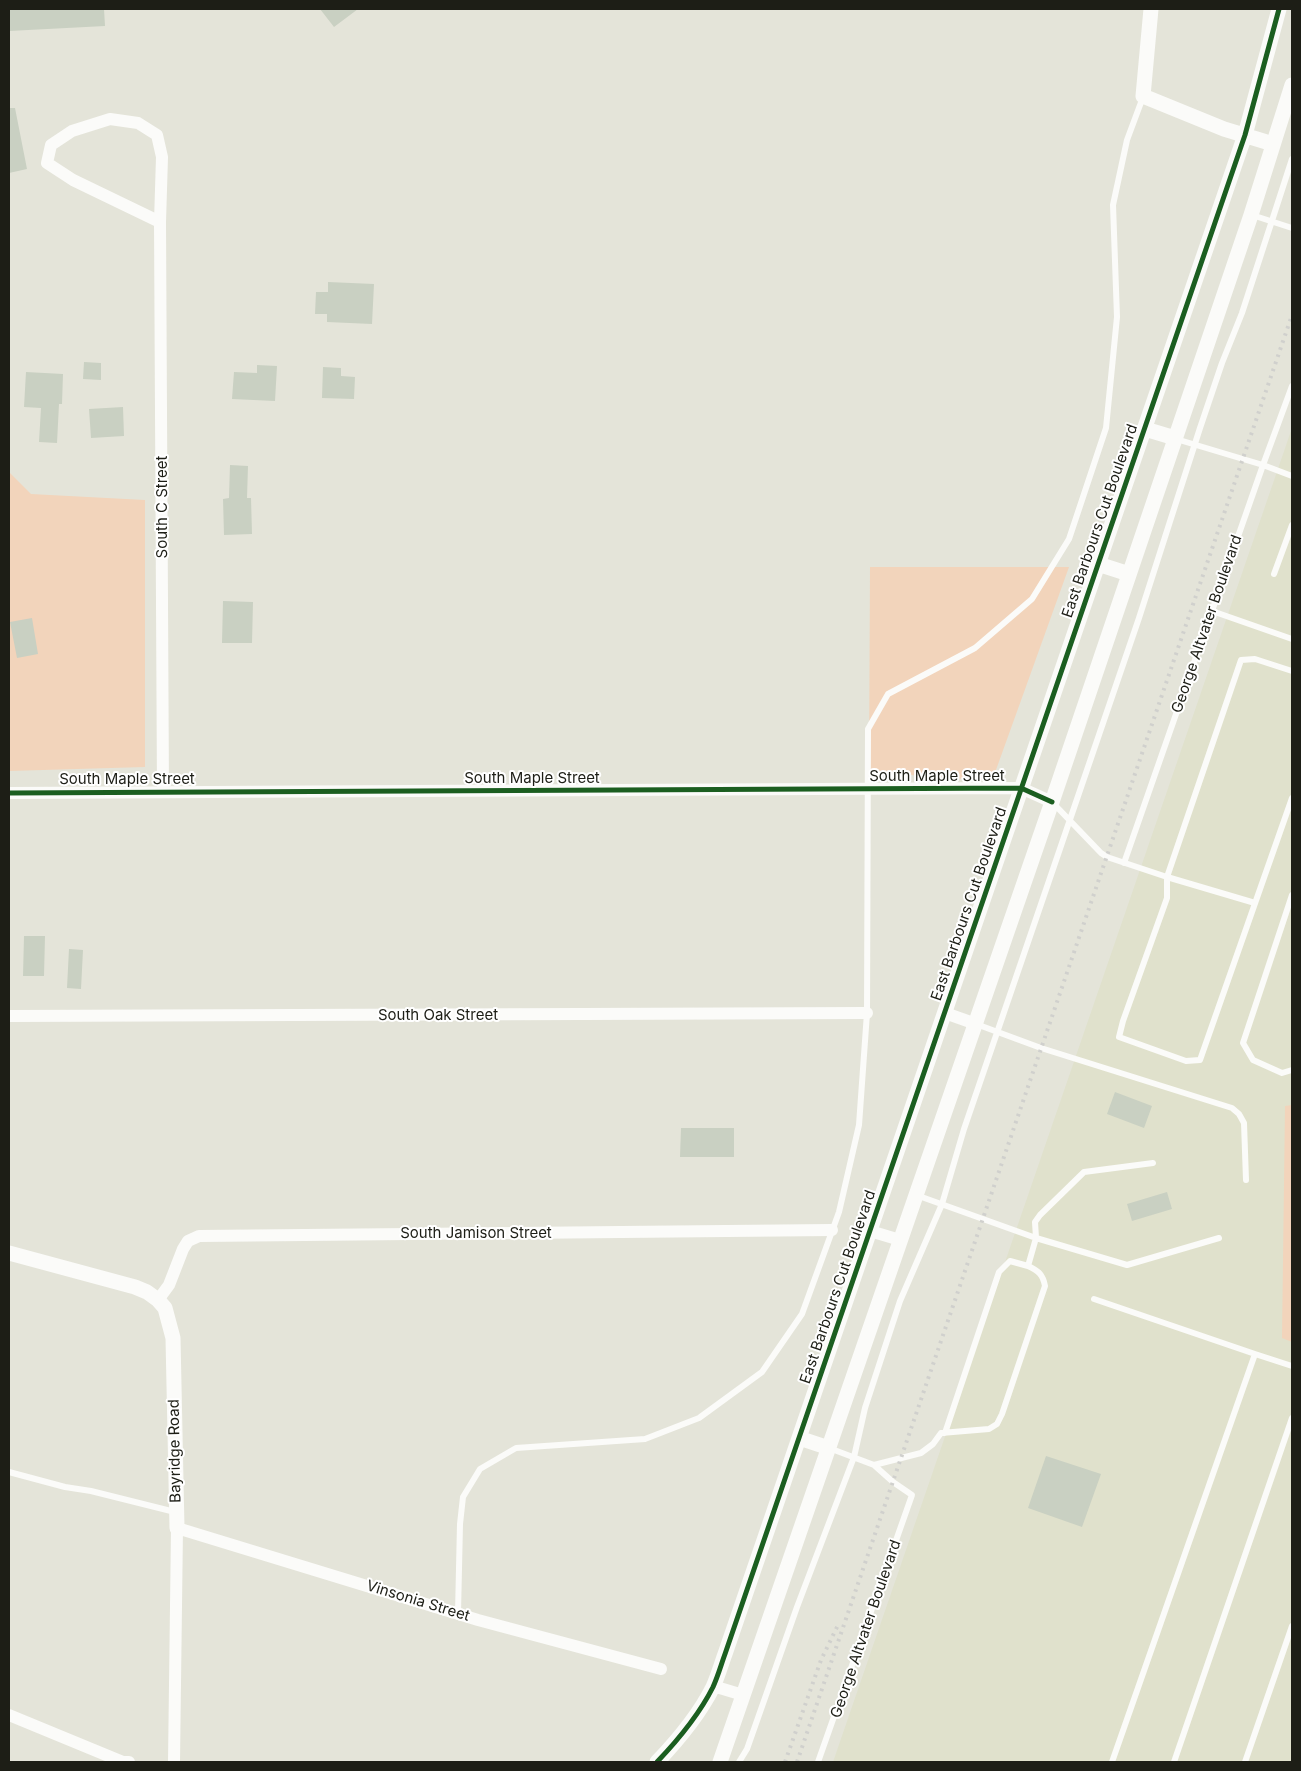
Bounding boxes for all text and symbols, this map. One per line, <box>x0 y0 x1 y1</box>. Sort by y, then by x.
street label: East Barbours Cut Boulevard <box>1058 422 1142 620</box>
street label: South C Street <box>153 456 171 558</box>
street label: George Altvater Boulevard <box>1168 533 1246 715</box>
street label: South Maple Street <box>869 767 1005 785</box>
street label: South Maple Street <box>464 769 600 787</box>
street label: South Maple Street <box>59 770 195 788</box>
street label: East Barbours Cut Boulevard <box>927 805 1011 1003</box>
street label: South Oak Street <box>378 1006 498 1024</box>
street label: East Barbours Cut Boulevard <box>796 1188 880 1386</box>
street label: South Jamison Street <box>400 1224 552 1242</box>
street label: Bayridge Road <box>165 1399 185 1503</box>
street label: George Altvater Boulevard <box>827 1538 905 1720</box>
street label: Vinsonia Street <box>364 1577 472 1625</box>

